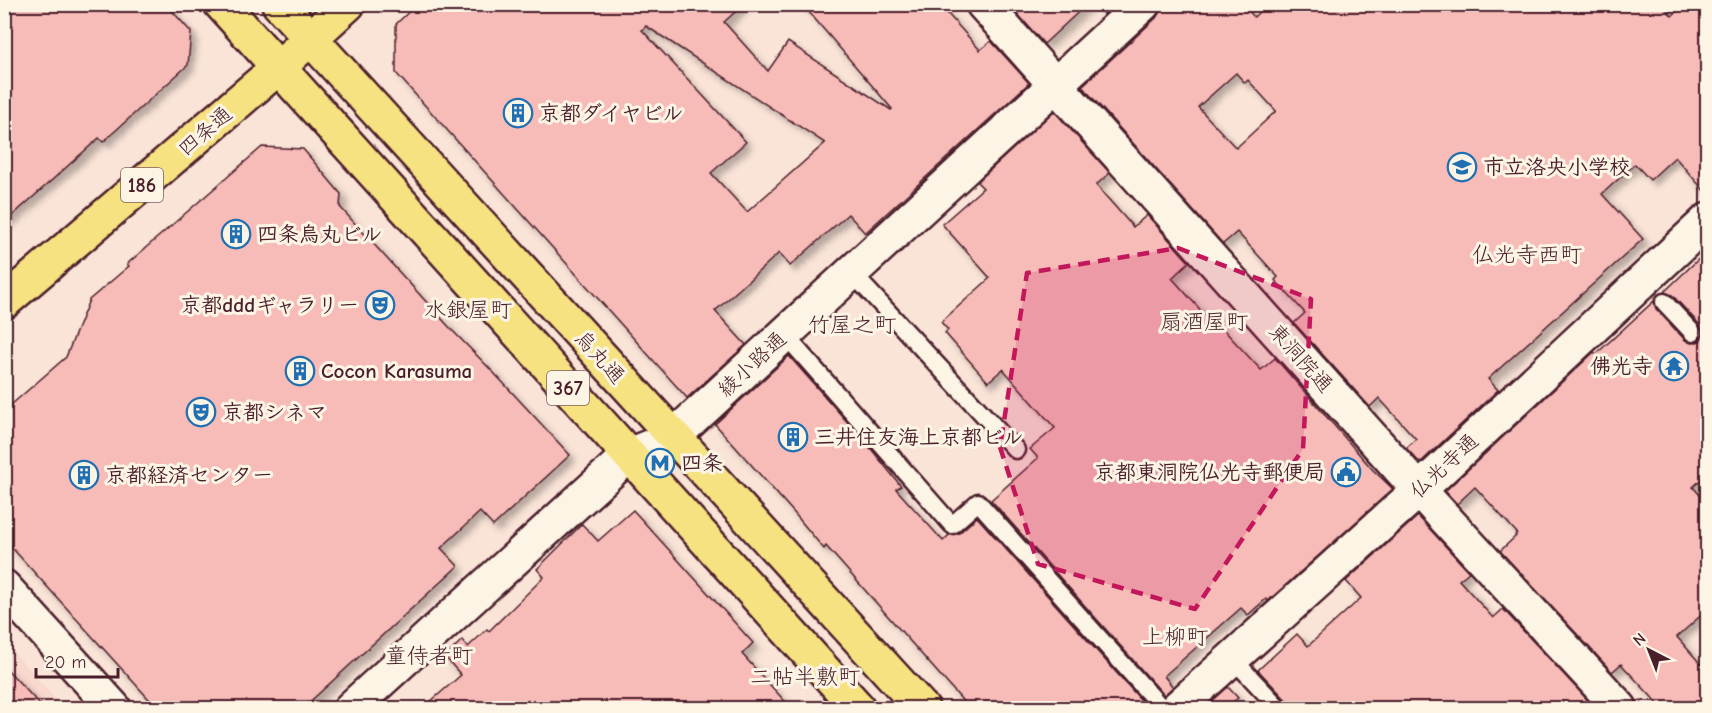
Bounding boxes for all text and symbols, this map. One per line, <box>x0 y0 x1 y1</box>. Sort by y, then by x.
building icon: 京都ダイヤビル <box>502 97 534 129</box>
street label: 四条通 <box>173 101 237 161</box>
place label: 京都ダイヤビル <box>539 101 683 125</box>
school or university icon: 市立洛央小学校 <box>1446 151 1478 183</box>
place label: 市立洛央小学校 <box>1483 155 1630 179</box>
road number: 186 <box>121 168 163 202</box>
building icon: 四条烏丸ビル <box>220 218 252 250</box>
place label: 四条烏丸ビル <box>257 222 383 246</box>
district label: 仏光寺西町 <box>1472 242 1582 268</box>
theatre icon: 京都dddギャラリー <box>364 289 396 321</box>
place label: 京都dddギャラリー <box>180 293 359 317</box>
district label: 水銀屋町 <box>424 297 512 323</box>
district label: 扇酒屋町 <box>1160 309 1248 335</box>
district label: 竹屋之町 <box>808 312 896 338</box>
street label: 東洞院通 <box>1264 319 1338 397</box>
street label: 烏丸通 <box>570 326 630 388</box>
street label: 綾小路通 <box>713 327 791 401</box>
temple icon: 佛光寺 <box>1658 350 1690 382</box>
place label: 佛光寺 <box>1590 354 1653 378</box>
building icon: Cocon Karasuma <box>284 355 316 387</box>
place label: Cocon Karasuma <box>321 359 472 383</box>
road number: 367 <box>547 371 589 405</box>
theatre icon: 京都シネマ <box>185 396 217 428</box>
place label: 京都シネマ <box>222 400 327 424</box>
building icon: 三井住友海上京都ビル <box>777 421 809 453</box>
place label: 三井住友海上京都ビル <box>814 425 1024 449</box>
street label: 仏光寺通 <box>1405 429 1483 503</box>
metro station icon: 四条 <box>644 447 676 479</box>
place label: 四条 <box>681 451 723 475</box>
public building icon: 京都東洞院仏光寺郵便局 <box>1330 456 1362 488</box>
building icon: 京都経済センター <box>68 459 100 491</box>
place label: 京都東洞院仏光寺郵便局 <box>1094 460 1325 484</box>
place label: 京都経済センター <box>105 463 273 487</box>
north arrow <box>1619 620 1679 680</box>
district label: 上柳町 <box>1142 624 1208 650</box>
text: N <box>1630 629 1650 650</box>
scale bar <box>36 641 118 679</box>
district label: 童侍者町 <box>385 643 473 669</box>
text: 20 m <box>45 652 86 673</box>
district label: 二帖半敷町 <box>750 664 860 690</box>

